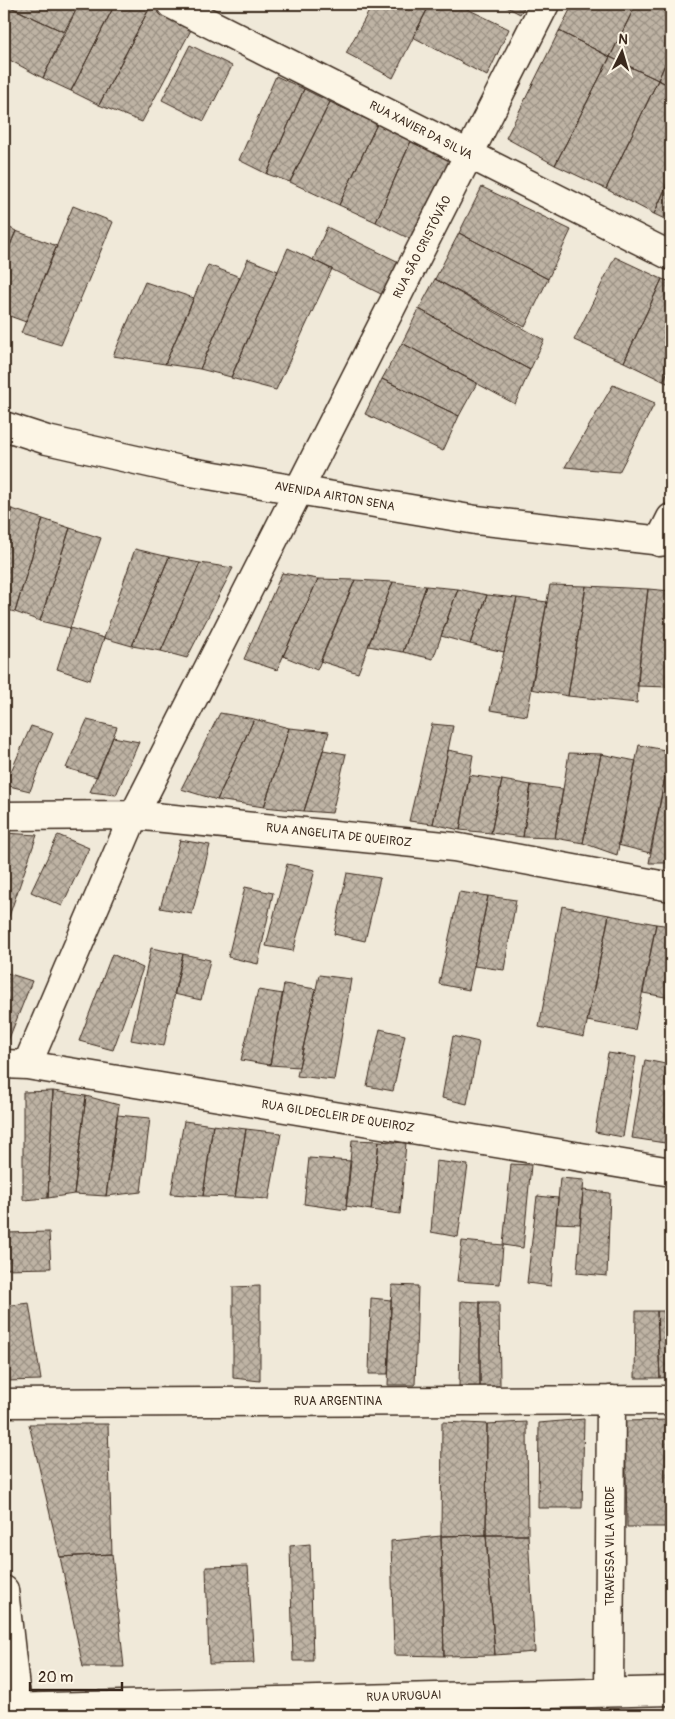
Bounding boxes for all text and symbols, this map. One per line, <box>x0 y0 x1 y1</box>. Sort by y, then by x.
north arrow <box>598 28 648 78</box>
text: N <box>618 31 629 48</box>
street label: RUA XAVIER DA SILVA <box>367 98 475 163</box>
street label: RUA SÃO CRISTÓVÃO <box>389 193 455 301</box>
street label: AVENIDA AIRTON SENA <box>274 479 396 514</box>
street label: RUA ANGELITA DE QUEIROZ <box>265 820 412 851</box>
street label: RUA GILDECLEIR DE QUEIROZ <box>260 1097 415 1136</box>
street label: RUA ARGENTINA <box>294 1394 382 1409</box>
street label: TRAVESSA VILA VERDE <box>603 1486 618 1606</box>
scale bar <box>30 1659 122 1691</box>
text: 20 m <box>38 1668 73 1687</box>
street label: RUA URUGUAI <box>366 1688 442 1705</box>

